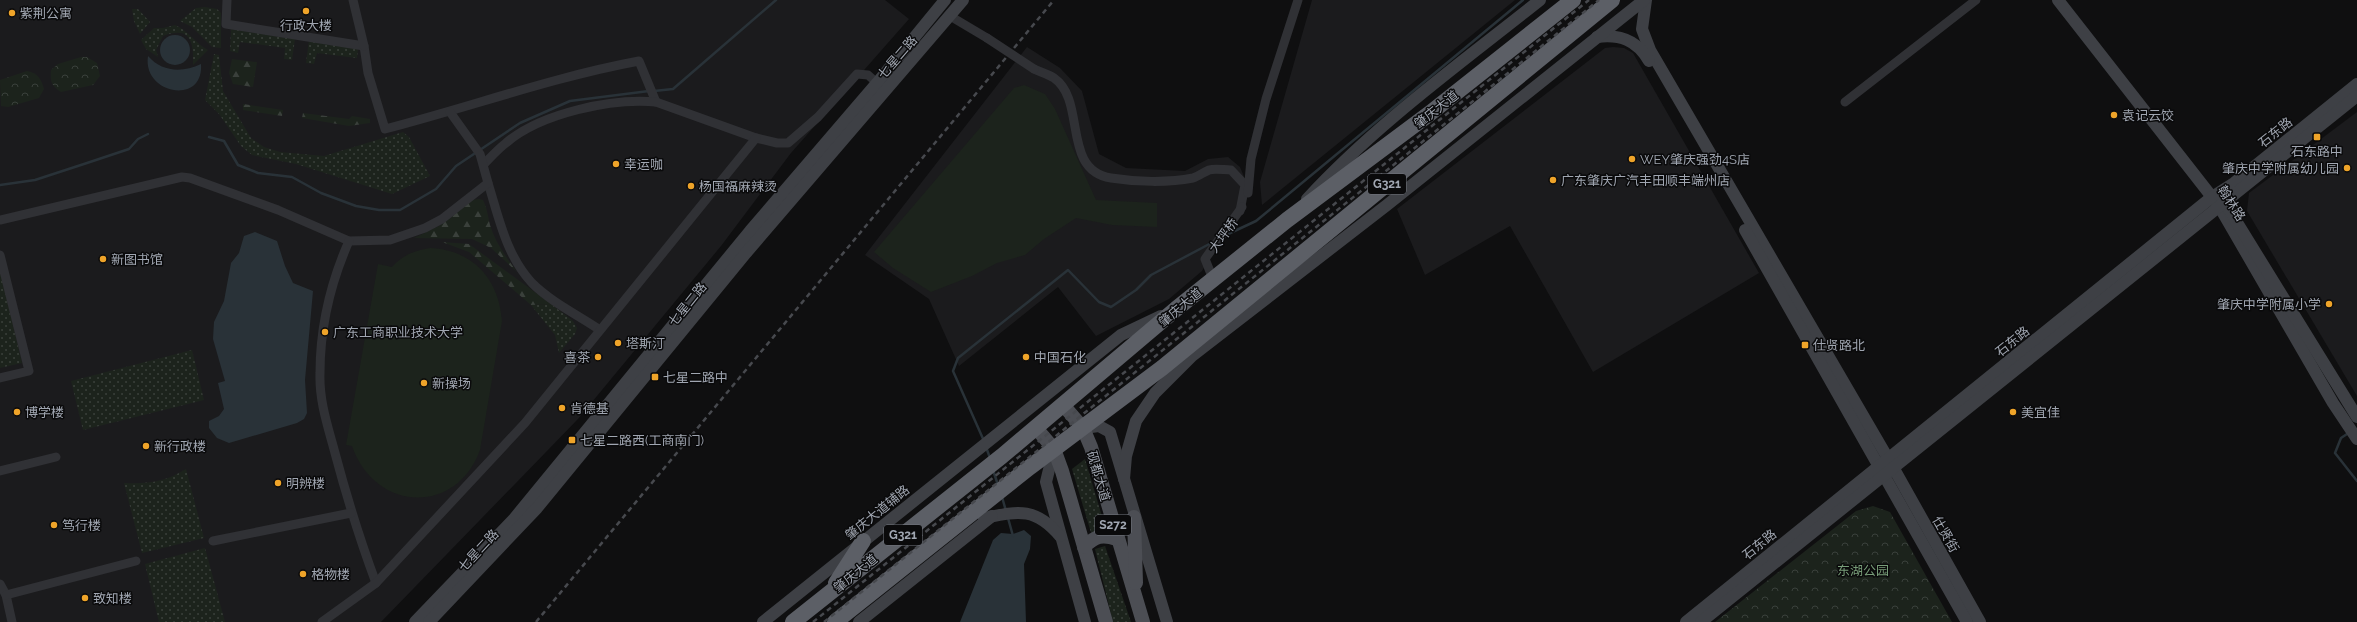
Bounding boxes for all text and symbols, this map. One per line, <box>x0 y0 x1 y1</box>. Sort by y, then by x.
place label: 紫荆公寓 <box>20 6 72 21</box>
marker: 行政大楼 <box>301 6 311 16</box>
marker: 紫荆公寓 <box>7 8 17 18</box>
place label: 行政大楼 <box>280 18 332 33</box>
street label: 七星二路 <box>875 33 920 82</box>
street label: 肇庆大道 <box>1411 87 1461 131</box>
place label: 袁记云饺 <box>2122 108 2174 123</box>
marker: 袁记云饺 <box>2109 110 2119 120</box>
street label: 石东路 <box>2255 114 2295 150</box>
marker: 石东路中 <box>2312 132 2322 142</box>
place label: 石东路中 <box>2291 144 2343 159</box>
place label: WEY肇庆强劲4S店 <box>1640 152 1750 167</box>
marker: WEY肇庆强劲4S店 <box>1627 154 1637 164</box>
place label: 幸运咖 <box>624 157 663 172</box>
marker: 幸运咖 <box>611 159 621 169</box>
place label: 肇庆中学附属幼儿园 <box>2222 161 2339 176</box>
marker: 肇庆中学附属幼儿园 <box>2342 163 2352 173</box>
place label: 广东肇庆广汽丰田顺丰端州店 <box>1561 173 1730 188</box>
road number: G321 <box>1368 174 1406 194</box>
marker: 广东肇庆广汽丰田顺丰端州店 <box>1548 175 1558 185</box>
place label: 杨国福麻辣烫 <box>699 179 777 194</box>
marker: 杨国福麻辣烫 <box>686 181 696 191</box>
street label: 翰林路 <box>2215 183 2248 224</box>
street label: 大坪桥 <box>1206 215 1241 255</box>
place label: 新图书馆 <box>111 252 163 267</box>
marker: 新图书馆 <box>98 254 108 264</box>
street label: 七星二路 <box>665 279 710 329</box>
street label: 肇庆大道 <box>1156 285 1205 330</box>
place label: 肇庆中学附属小学 <box>2217 297 2321 312</box>
marker: 肇庆中学附属小学 <box>2324 299 2334 309</box>
street label: 石东路 <box>1992 323 2032 359</box>
place label: 广东工商职业技术大学 <box>333 325 463 340</box>
marker: 广东工商职业技术大学 <box>320 327 330 337</box>
place label: 塔斯汀 <box>626 336 665 351</box>
marker: 塔斯汀 <box>613 338 623 348</box>
place label: 仕贤路北 <box>1813 338 1865 353</box>
marker: 仕贤路北 <box>1800 340 1810 350</box>
place label: 喜茶 <box>564 350 591 365</box>
place label: 中国石化 <box>1034 350 1086 365</box>
marker: 喜茶 <box>593 352 603 362</box>
marker: 中国石化 <box>1021 352 1031 362</box>
place label: 七星二路中 <box>663 370 728 385</box>
marker: 七星二路中 <box>650 372 660 382</box>
place label: 新操场 <box>432 376 471 391</box>
marker: 新操场 <box>419 378 429 388</box>
place label: 肯德基 <box>570 401 609 416</box>
marker: 肯德基 <box>557 403 567 413</box>
place label: 博学楼 <box>25 405 64 420</box>
place label: 美宜佳 <box>2021 405 2060 420</box>
marker: 博学楼 <box>12 407 22 417</box>
marker: 美宜佳 <box>2008 407 2018 417</box>
place label: 七星二路西(工商南门) <box>580 433 704 448</box>
marker: 七星二路西(工商南门) <box>567 435 577 445</box>
place label: 新行政楼 <box>154 439 206 454</box>
marker: 新行政楼 <box>141 441 151 451</box>
street label: 砚都大道 <box>1084 449 1113 503</box>
place label: 明辨楼 <box>286 476 325 491</box>
marker: 明辨楼 <box>273 478 283 488</box>
street label: 肇庆大道辅路 <box>842 482 912 543</box>
street label: 仕贤街 <box>1929 514 1962 555</box>
road number: S272 <box>1095 515 1131 535</box>
place label: 笃行楼 <box>62 518 101 533</box>
marker: 笃行楼 <box>49 520 59 530</box>
road number: G321 <box>884 525 922 545</box>
street label: 七星二路 <box>455 526 502 574</box>
street label: 石东路 <box>1739 526 1779 562</box>
street label: 肇庆大道 <box>830 551 880 596</box>
park label: 东湖公园 <box>1837 563 1889 578</box>
place label: 格物楼 <box>311 567 350 582</box>
marker: 格物楼 <box>298 569 308 579</box>
place label: 致知楼 <box>93 591 132 606</box>
marker: 致知楼 <box>80 593 90 603</box>

